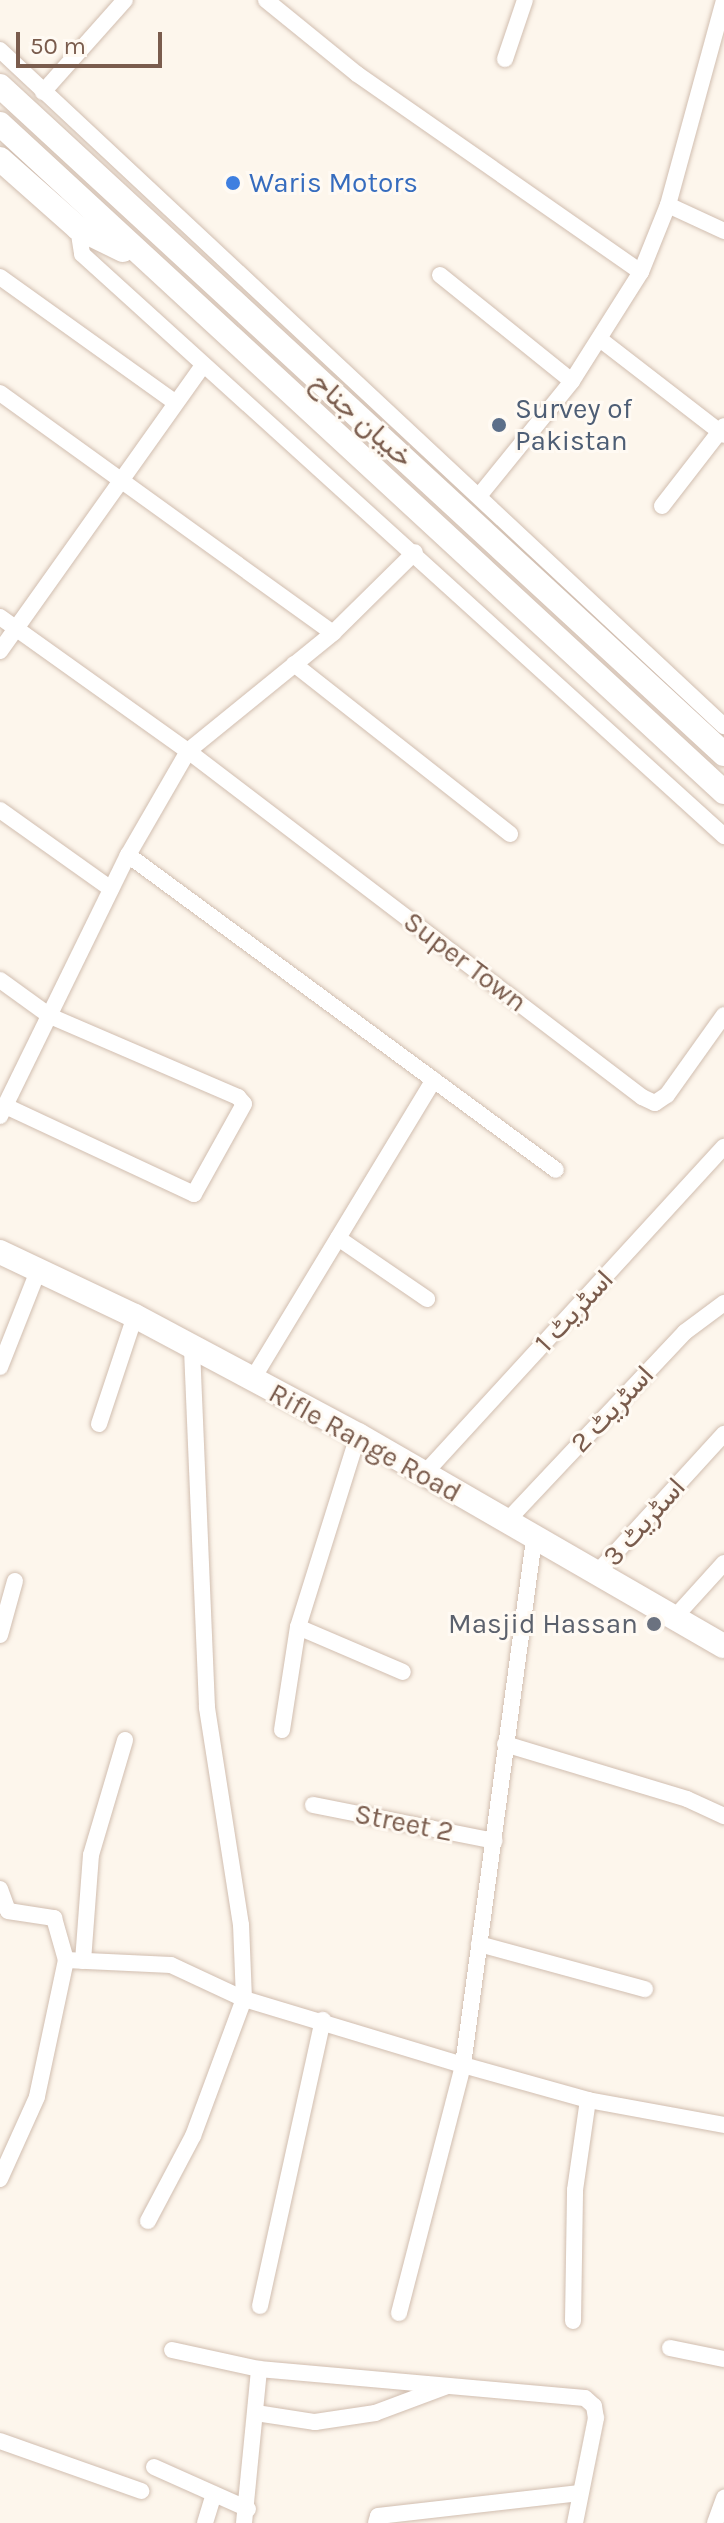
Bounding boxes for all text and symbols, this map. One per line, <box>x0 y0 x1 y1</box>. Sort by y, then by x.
scale bar <box>20 16 166 66</box>
text: 50 m <box>30 32 86 60</box>
place label: Waris Motors <box>249 166 418 200</box>
marker: Waris Motors <box>224 174 242 192</box>
street label: خیبان جناح <box>304 365 420 475</box>
place label: Survey of Pakistan <box>515 392 632 458</box>
marker: Survey of Pakistan <box>490 416 508 434</box>
street label: Super Town <box>397 905 533 1019</box>
street label: اسٹریٹ 1 <box>528 1263 620 1359</box>
street label: اسٹریٹ 2 <box>563 1359 661 1459</box>
street label: Rifle Range Road <box>263 1376 467 1510</box>
street label: اسٹریٹ 3 <box>596 1471 692 1573</box>
place label: Masjid Hassan <box>448 1607 638 1641</box>
marker: Masjid Hassan <box>645 1615 663 1633</box>
street label: Street 2 <box>352 1797 456 1849</box>

